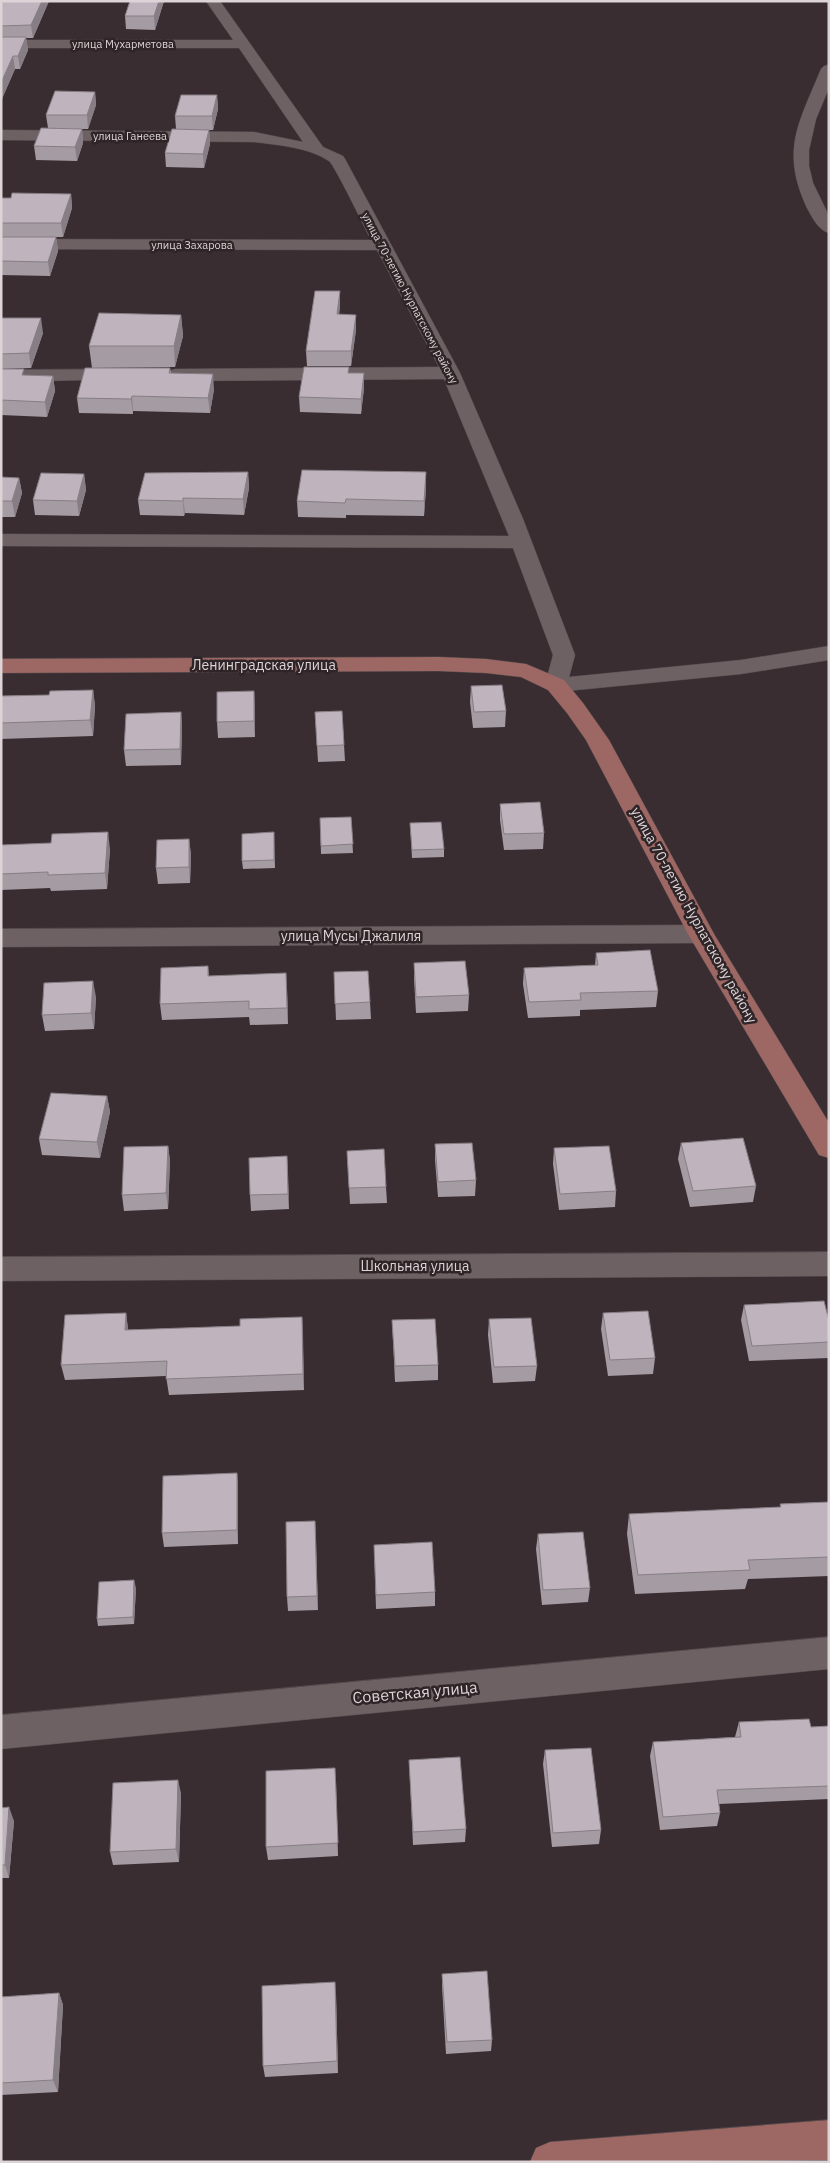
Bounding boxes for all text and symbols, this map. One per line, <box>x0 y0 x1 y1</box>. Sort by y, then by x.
street label: улица Мухарметова <box>72 37 174 51</box>
street label: улица Ганеева <box>93 129 167 143</box>
street label: улица 70-летию Нурлатскому району <box>359 210 461 386</box>
street label: улица Захарова <box>151 238 233 252</box>
street label: Ленинградская улица <box>192 656 337 674</box>
street label: улица 70-летию Нурлатскому району <box>627 804 761 1026</box>
street label: улица Мусы Джалиля <box>281 927 421 945</box>
street label: Школьная улица <box>360 1257 470 1275</box>
street label: Советская улица <box>352 1677 479 1707</box>

